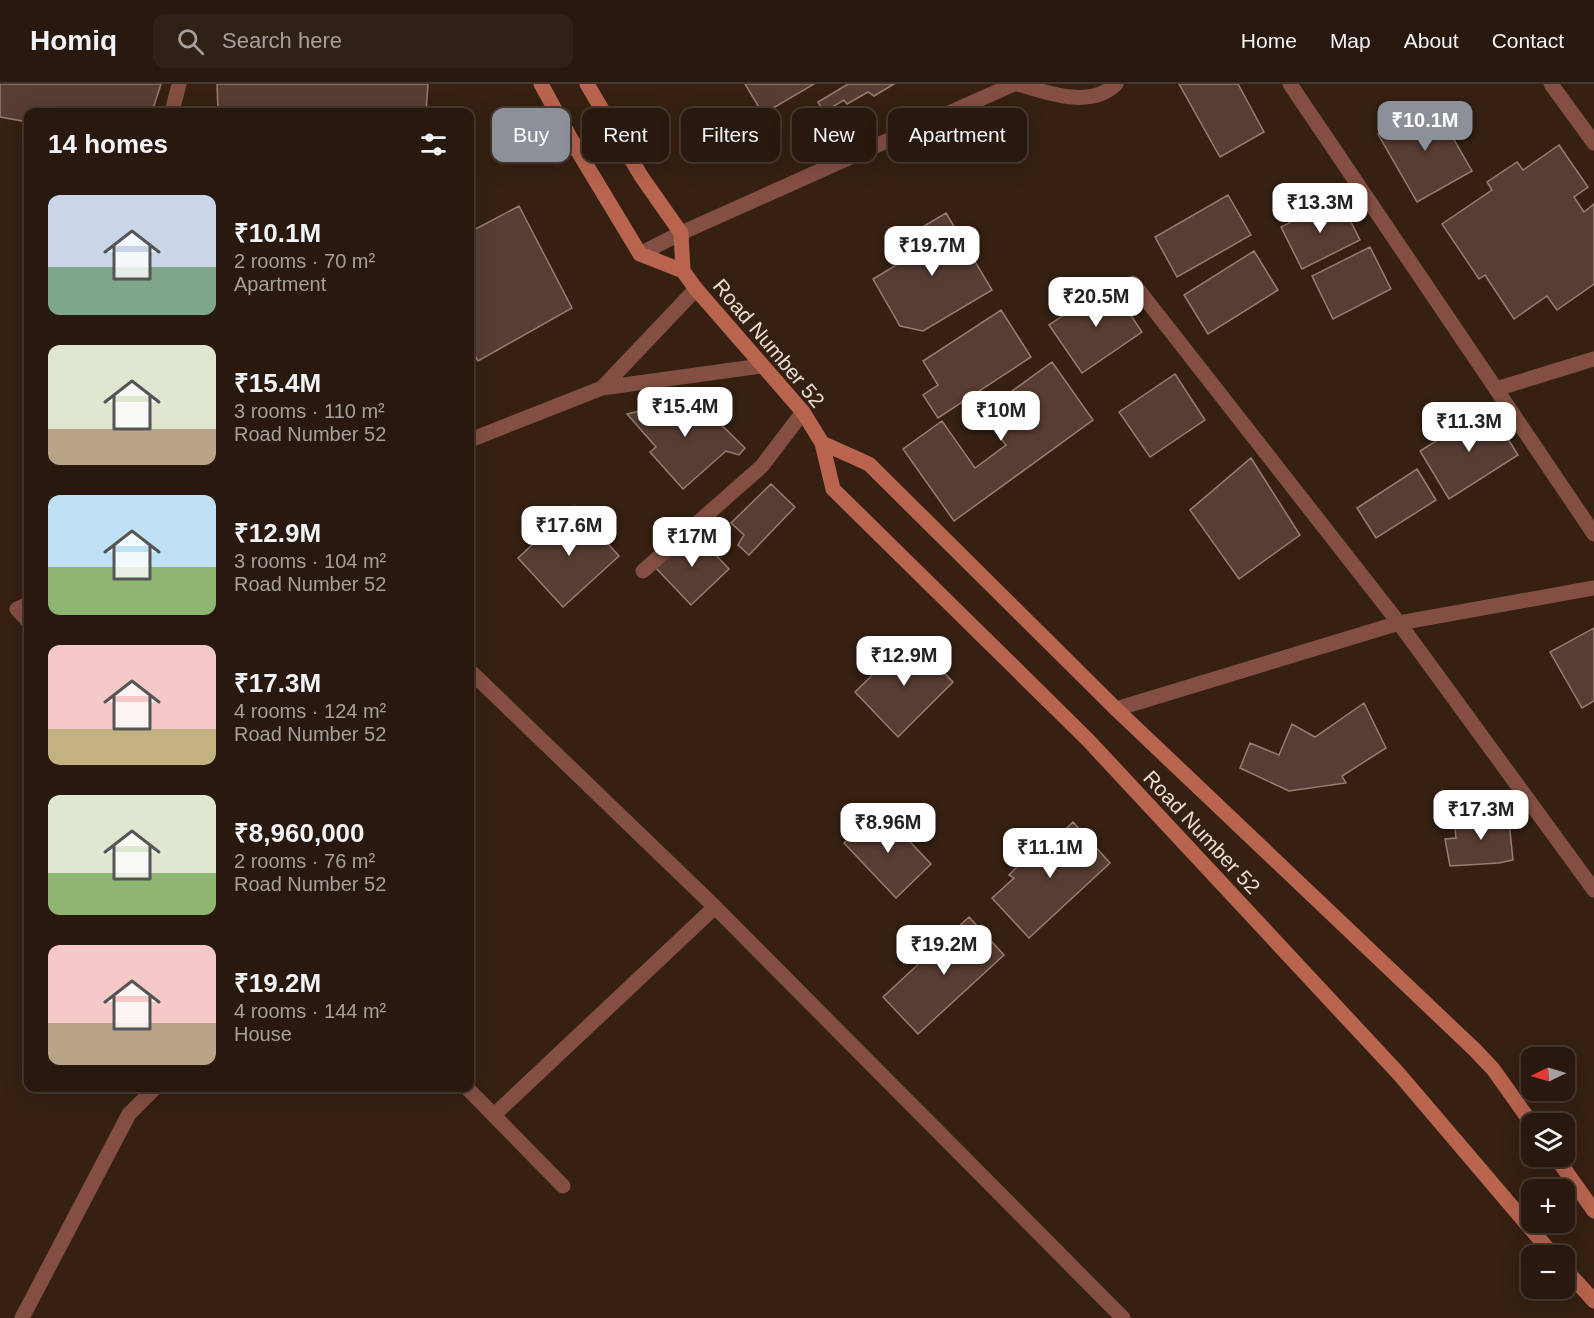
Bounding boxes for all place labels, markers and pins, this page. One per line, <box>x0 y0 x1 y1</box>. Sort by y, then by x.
pin: ₹10.1M <box>1376 101 1474 152</box>
pin: ₹13.3M <box>1271 183 1369 234</box>
pin: ₹19.7M <box>883 226 981 277</box>
pin: ₹20.5M <box>1047 277 1145 328</box>
pin: ₹15.4M <box>636 387 734 438</box>
pin: ₹10M <box>965 391 1037 442</box>
pin: ₹11.3M <box>1420 402 1518 453</box>
pin: ₹17.6M <box>520 506 618 557</box>
pin: ₹17M <box>656 517 728 568</box>
pin: ₹12.9M <box>855 636 953 687</box>
pin: ₹17.3M <box>1432 790 1530 841</box>
pin: ₹8.96M <box>839 803 937 854</box>
pin: ₹11.1M <box>1001 828 1099 879</box>
pin: ₹19.2M <box>895 925 993 976</box>

